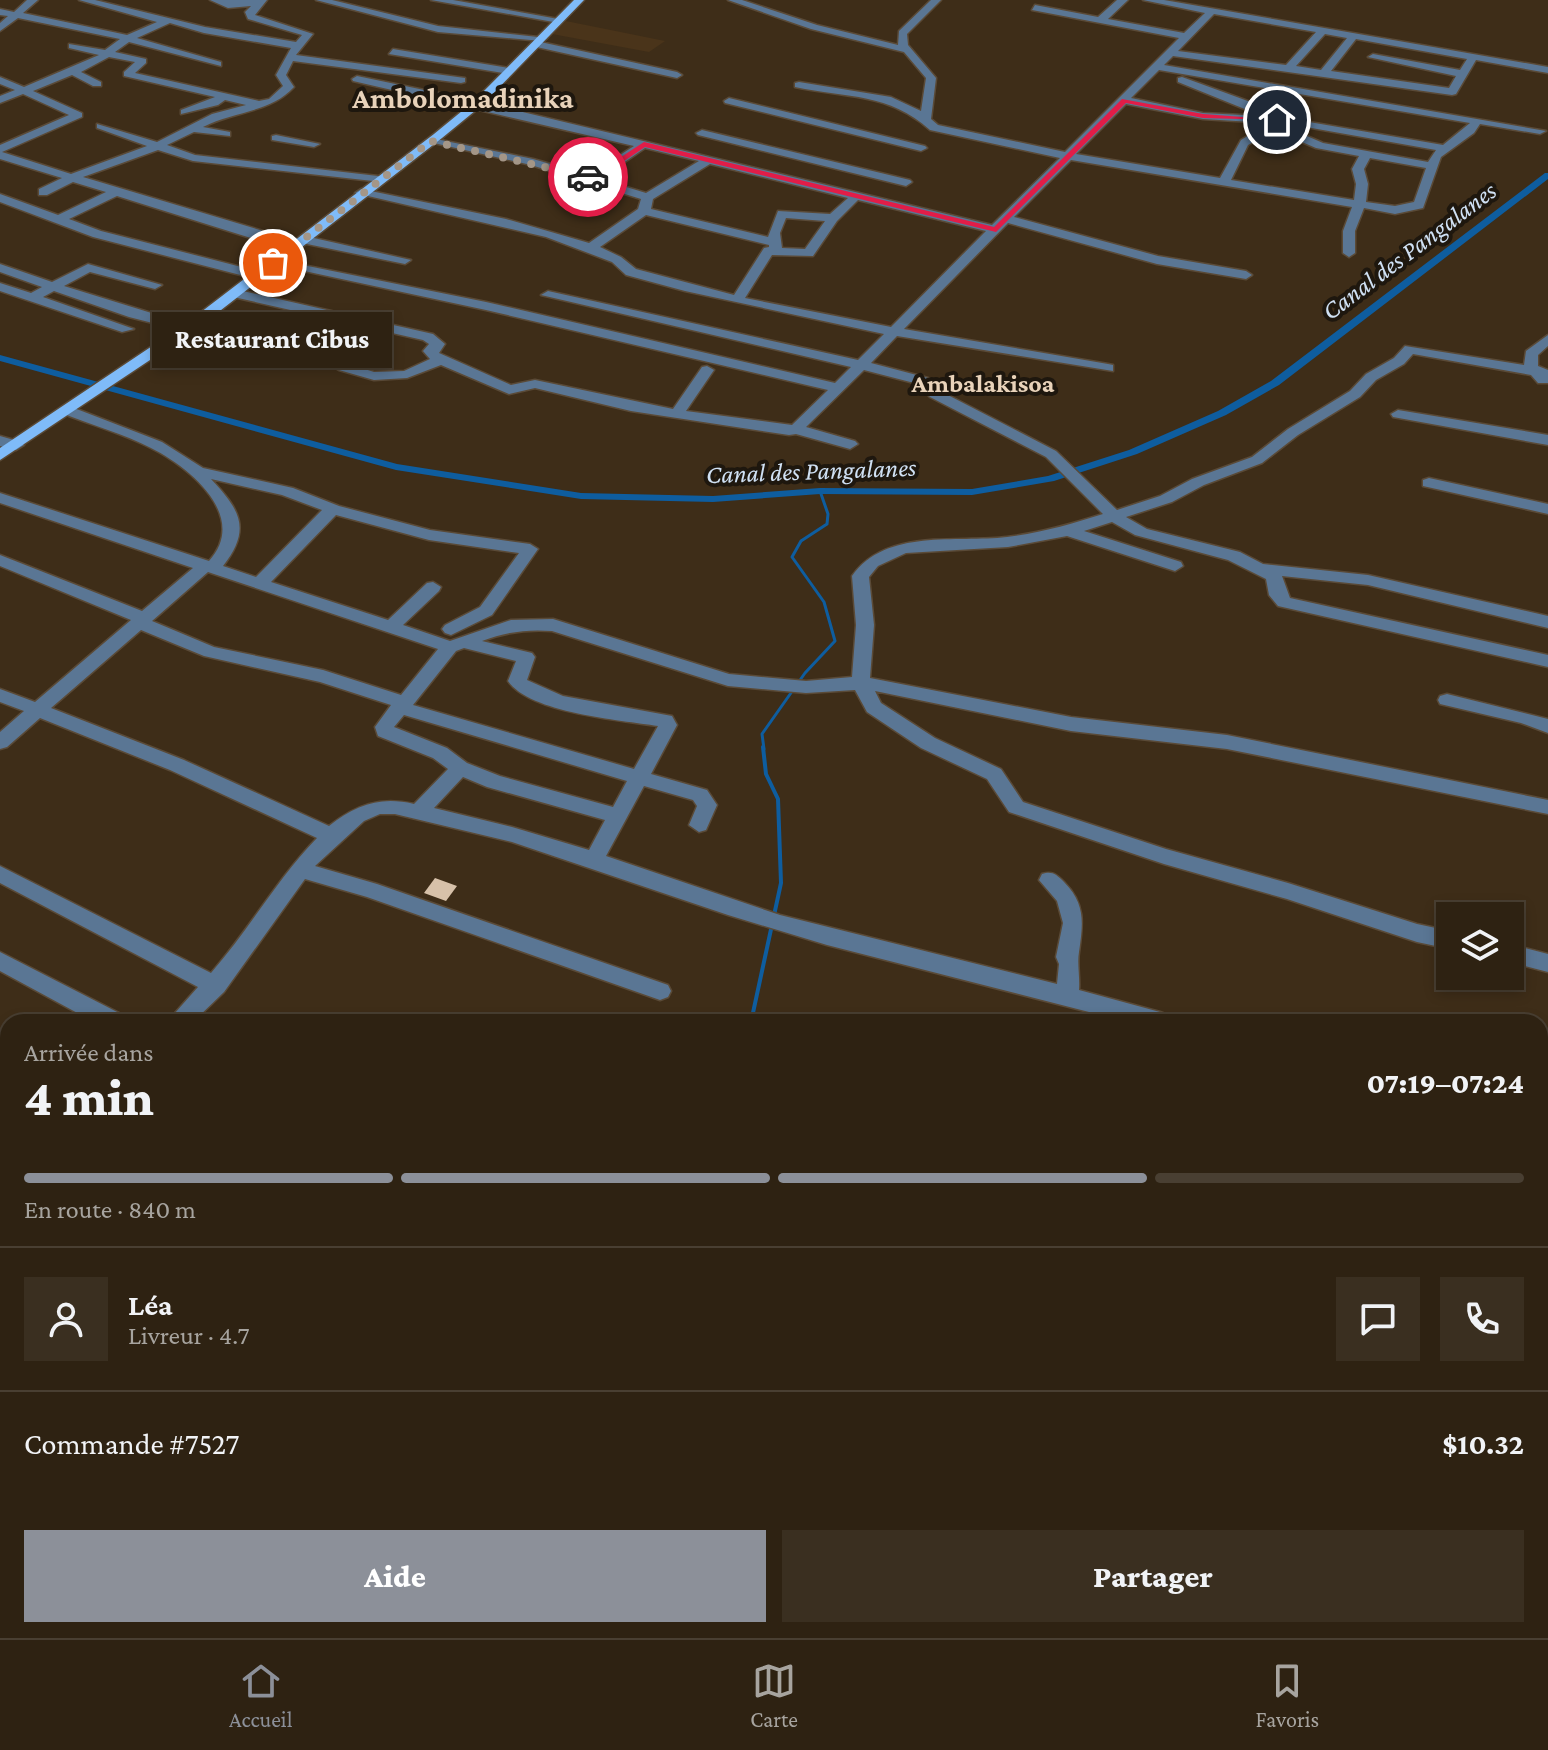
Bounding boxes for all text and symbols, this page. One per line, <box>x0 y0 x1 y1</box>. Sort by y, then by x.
district label: Ambolomadinika <box>351 81 574 114</box>
pin <box>1243 86 1311 154</box>
icon: home <box>1255 98 1299 142</box>
courier <box>548 137 628 217</box>
icon: car <box>566 155 610 199</box>
water label: Canal des Pangalanes <box>1316 176 1502 326</box>
pin <box>239 229 307 297</box>
icon: bag <box>251 241 295 285</box>
callout: Restaurant Cibus <box>153 311 393 367</box>
text: Restaurant Cibus <box>175 325 369 354</box>
district label: Ambalakisoa <box>911 369 1055 398</box>
water label: Canal des Pangalanes <box>705 453 917 489</box>
map controls <box>1436 902 1524 990</box>
button: layers <box>1436 902 1524 990</box>
text: Arrivée dans <box>24 1038 153 1067</box>
text: 07:19–07:24 <box>1366 1066 1524 1099</box>
text: 4 min <box>24 1068 154 1126</box>
text: En route · 840 m <box>24 1195 196 1224</box>
button: person <box>24 1277 108 1361</box>
button: chat <box>1336 1277 1420 1361</box>
button: phone <box>1440 1277 1524 1361</box>
text: Léa <box>128 1288 173 1321</box>
text: Livreur · 4.7 <box>128 1321 249 1350</box>
text: Commande #7527 <box>24 1427 239 1460</box>
text: $10.32 <box>1442 1427 1524 1460</box>
button: Aide <box>24 1530 766 1622</box>
button: Partager <box>782 1530 1524 1622</box>
tab: Accueil <box>229 1659 292 1732</box>
tab: Carte <box>750 1659 798 1732</box>
tab: Favoris <box>1256 1659 1319 1732</box>

